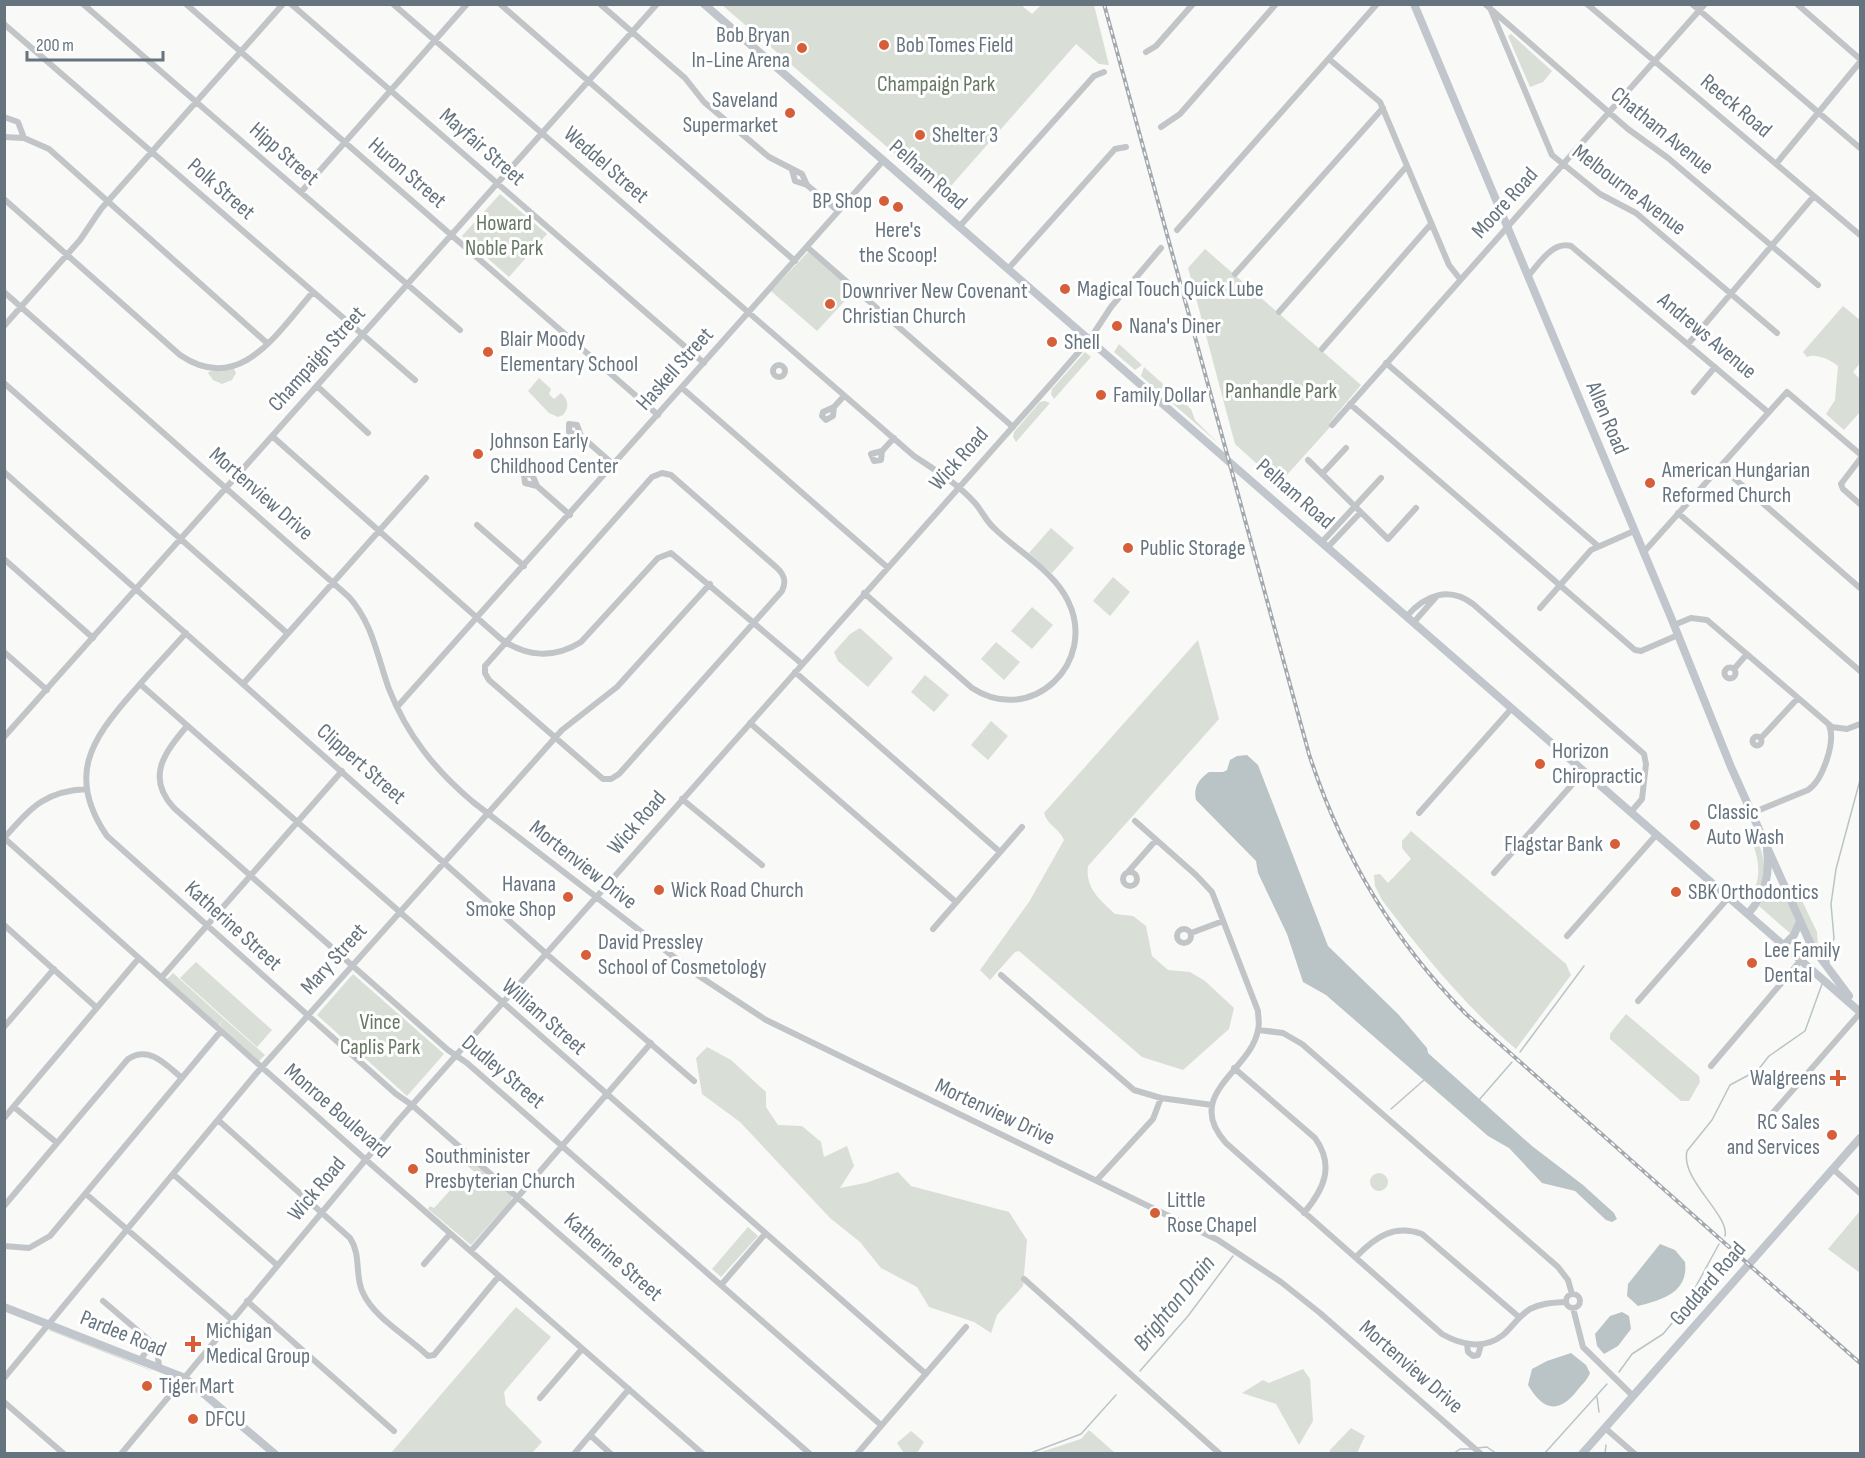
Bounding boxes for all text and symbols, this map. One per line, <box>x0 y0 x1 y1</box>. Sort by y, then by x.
place label: Bob Bryan In-Line Arena <box>692 22 790 74</box>
scale bar <box>27 24 164 62</box>
place label: Bob Tomes Field <box>896 32 1013 59</box>
text: 200 m <box>36 35 74 56</box>
marker: Bob Tomes Field <box>877 38 891 52</box>
marker: Bob Bryan In-Line Arena <box>795 41 809 55</box>
street label: Reeck Road <box>1695 68 1777 144</box>
park label: Champaign Park <box>877 71 996 98</box>
street label: Chatham Avenue <box>1605 81 1719 181</box>
place label: Saveland Supermarket <box>683 87 778 139</box>
street label: Mayfair Street <box>434 102 531 192</box>
marker: Saveland Supermarket <box>783 106 797 120</box>
street label: Hipp Street <box>244 116 325 192</box>
street label: Weddel Street <box>558 121 654 209</box>
place label: Shelter 3 <box>932 122 998 149</box>
marker: Shelter 3 <box>913 128 927 142</box>
street label: Huron Street <box>362 132 452 214</box>
street label: Pelham Road <box>884 134 972 216</box>
street label: Melbourne Avenue <box>1567 138 1691 242</box>
street label: Polk Street <box>182 152 261 226</box>
street label: Moore Road <box>1466 162 1544 244</box>
place label: BP Shop <box>812 188 872 215</box>
marker: BP Shop <box>877 194 891 208</box>
marker: Here's the Scoop! <box>891 200 905 214</box>
park label: Howard Noble Park <box>465 210 544 262</box>
place label: Here's the Scoop! <box>859 217 937 269</box>
place label: Magical Touch Quick Lube <box>1077 276 1264 303</box>
place label: Downriver New Covenant Christian Church <box>842 278 1028 330</box>
marker: Magical Touch Quick Lube <box>1058 282 1072 296</box>
street label: Andrews Avenue <box>1651 286 1762 385</box>
marker: Downriver New Covenant Christian Church <box>823 297 837 311</box>
street label: Champaign Street <box>263 301 372 417</box>
place label: Nana's Diner <box>1129 313 1221 340</box>
marker: Nana's Diner <box>1110 319 1124 333</box>
street label: Haskell Street <box>631 322 720 416</box>
place label: Blair Moody Elementary School <box>500 326 638 378</box>
place label: Shell <box>1064 329 1100 356</box>
marker: Shell <box>1045 335 1059 349</box>
marker: Blair Moody Elementary School <box>481 345 495 359</box>
street label: Allen Road <box>1579 377 1634 458</box>
park label: Panhandle Park <box>1225 378 1338 405</box>
place label: Family Dollar <box>1113 382 1207 409</box>
marker: Family Dollar <box>1094 388 1108 402</box>
street label: Wick Road <box>924 422 994 496</box>
place label: Johnson Early Childhood Center <box>489 428 618 480</box>
street label: Mortenview Drive <box>203 441 319 547</box>
marker: Johnson Early Childhood Center <box>471 447 485 461</box>
street label: Pelham Road <box>1251 453 1339 535</box>
place label: American Hungarian Reformed Church <box>1661 457 1810 509</box>
marker: American Hungarian Reformed Church <box>1643 476 1657 490</box>
place label: Public Storage <box>1140 535 1246 562</box>
marker: Public Storage <box>1121 541 1135 555</box>
street label: Clippert Street <box>311 718 411 810</box>
place label: Horizon Chiropractic <box>1552 738 1643 790</box>
marker: Horizon Chiropractic <box>1533 757 1547 771</box>
street label: Wick Road <box>602 786 672 860</box>
place label: Classic Auto Wash <box>1706 799 1784 851</box>
street label: Mortenview Drive <box>524 815 642 915</box>
marker: Classic Auto Wash <box>1688 818 1702 832</box>
place label: Flagstar Bank <box>1504 831 1604 858</box>
marker: Flagstar Bank <box>1608 837 1622 851</box>
place label: Havana Smoke Shop <box>466 871 556 923</box>
street label: Katherine Street <box>179 875 288 977</box>
place label: Wick Road Church <box>671 877 804 904</box>
place label: SBK Orthodontics <box>1688 879 1819 906</box>
marker: Wick Road Church <box>652 883 666 897</box>
marker: SBK Orthodontics <box>1669 885 1683 899</box>
marker: Havana Smoke Shop <box>561 890 575 904</box>
street label: Mary Street <box>295 918 373 1000</box>
place label: David Pressley School of Cosmetology <box>598 929 767 981</box>
place label: Lee Family Dental <box>1764 937 1841 989</box>
marker: David Pressley School of Cosmetology <box>579 948 593 962</box>
marker: Lee Family Dental <box>1745 956 1759 970</box>
street label: William Street <box>496 973 592 1061</box>
park label: Vince Caplis Park <box>340 1009 421 1061</box>
street label: Dudley Street <box>456 1029 550 1115</box>
street label: Monroe Boulevard <box>278 1058 396 1164</box>
place label: Walgreens <box>1750 1065 1826 1092</box>
marker: Walgreens <box>1831 1071 1845 1085</box>
street label: Mortenview Drive <box>931 1072 1059 1152</box>
place label: RC Sales and Services <box>1727 1109 1820 1161</box>
marker: RC Sales and Services <box>1825 1128 1839 1142</box>
place label: Southminister Presbyterian Church <box>425 1143 575 1195</box>
street label: Wick Road <box>282 1151 352 1227</box>
marker: Southminister Presbyterian Church <box>406 1162 420 1176</box>
place label: Little Rose Chapel <box>1167 1187 1257 1239</box>
marker: Little Rose Chapel <box>1148 1206 1162 1220</box>
street label: Katherine Street <box>558 1207 668 1307</box>
street label: Goddard Road <box>1664 1237 1752 1331</box>
water label: Brighton Drain <box>1127 1250 1221 1356</box>
street label: Pardee Road <box>76 1305 170 1363</box>
street label: Mortenview Drive <box>1353 1314 1469 1420</box>
place label: Michigan Medical Group <box>206 1318 310 1370</box>
marker: Michigan Medical Group <box>184 1335 202 1353</box>
place label: Tiger Mart <box>159 1373 234 1400</box>
marker: Tiger Mart <box>140 1379 154 1393</box>
place label: DFCU <box>205 1406 246 1433</box>
marker: DFCU <box>186 1412 200 1426</box>

